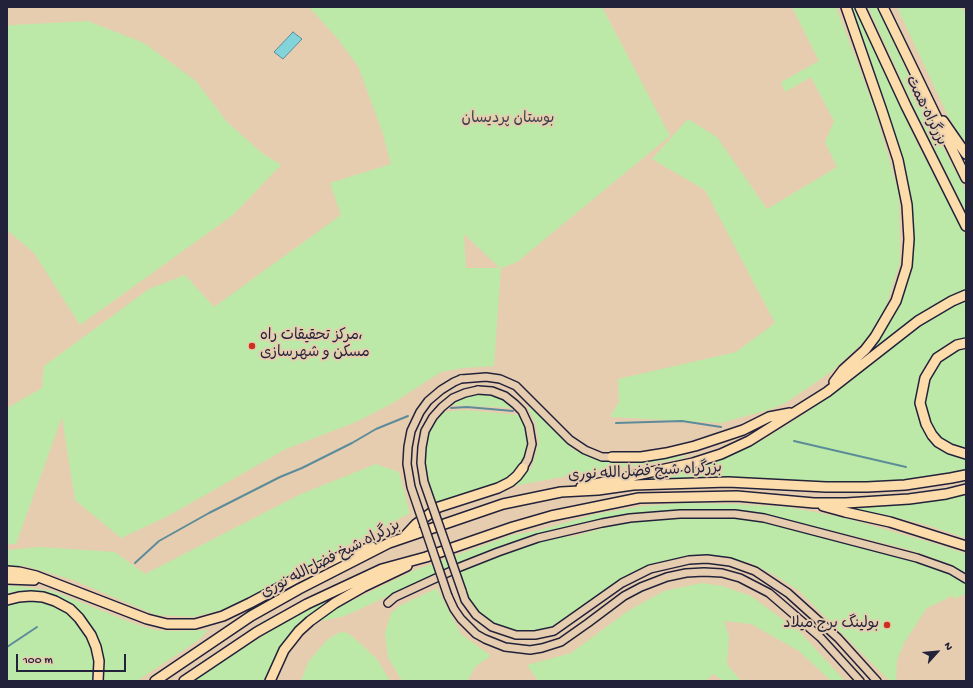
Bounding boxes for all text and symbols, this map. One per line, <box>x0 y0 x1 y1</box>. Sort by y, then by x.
street label: بزرگراه همت <box>900 73 950 149</box>
park label: بوستان پردیسان <box>462 111 554 129</box>
place label: مرکز تحقیقات راه، مسکن و شهرسازی <box>260 328 370 363</box>
marker: مرکز تحقیقات راه، مسکن و شهرسازی <box>247 341 257 351</box>
street label: بزرگراه شیخ فضل‌الله نوری <box>568 460 722 486</box>
street label: بزرگراه شیخ فضل‌الله نوری <box>258 517 404 603</box>
place label: بولینگ برج ميلاد <box>783 616 879 634</box>
marker: بولینگ برج ميلاد <box>882 620 892 630</box>
north arrow <box>917 632 957 672</box>
text: N <box>941 641 955 652</box>
scale bar <box>18 646 128 672</box>
text: 100 m <box>23 654 53 668</box>

